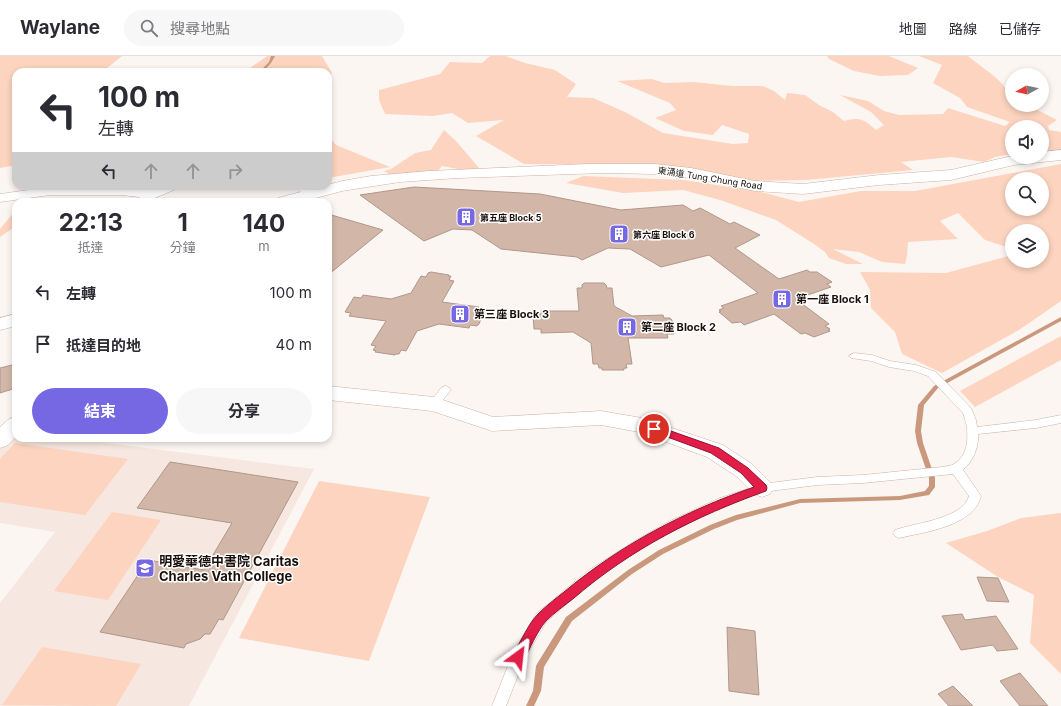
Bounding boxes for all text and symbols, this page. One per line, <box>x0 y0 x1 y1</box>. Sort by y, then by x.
search box <box>124 10 404 46</box>
text: Waylane <box>20 16 100 39</box>
icon: search <box>138 17 160 39</box>
text: 搜尋地點 <box>170 19 230 38</box>
text: 地圖 <box>899 20 927 37</box>
text: 路線 <box>949 20 977 37</box>
text: 已儲存 <box>999 20 1041 37</box>
north arrow <box>1005 68 1049 112</box>
map controls <box>1005 68 1049 268</box>
text: 100 m <box>98 80 180 114</box>
icon: left <box>32 84 84 136</box>
text: 左轉 <box>98 118 134 139</box>
button: sound <box>1005 120 1049 164</box>
icon: left <box>98 160 120 182</box>
icon: ahead <box>140 160 162 182</box>
icon: ahead <box>182 160 204 182</box>
icon: right <box>224 160 246 182</box>
street label: 東涌道 Tung Chung Road <box>657 164 763 192</box>
button: search <box>1005 172 1049 216</box>
building icon: 第五座 Block 5 <box>455 206 477 228</box>
text: 22:13 <box>59 208 123 237</box>
text: 1 <box>177 208 188 237</box>
text: 140 <box>242 209 285 238</box>
place label: 第五座 Block 5 <box>480 212 542 223</box>
building icon: 第六座 Block 6 <box>608 223 630 245</box>
button: layers <box>1005 224 1049 268</box>
place label: 第六座 Block 6 <box>633 229 695 240</box>
text: m <box>258 238 270 254</box>
text: 抵達 <box>78 239 104 255</box>
text: 分鐘 <box>170 239 196 255</box>
icon: left <box>32 281 54 303</box>
text: 100 m <box>270 283 312 302</box>
text: 左轉 <box>66 284 96 303</box>
building icon: 第一座 Block 1 <box>771 288 793 310</box>
place label: 第一座 Block 1 <box>796 292 869 306</box>
building icon: 第三座 Block 3 <box>449 303 471 325</box>
place label: 第三座 Block 3 <box>474 307 549 321</box>
building icon: 第二座 Block 2 <box>616 316 638 338</box>
place label: 第二座 Block 2 <box>641 320 716 334</box>
icon: arrive <box>32 333 54 355</box>
text: 40 m <box>275 335 312 354</box>
text: 抵達目的地 <box>66 336 141 355</box>
button: 結束 <box>32 388 168 434</box>
button: 分享 <box>176 388 312 434</box>
pin <box>637 412 671 446</box>
icon: arrive <box>643 418 665 440</box>
place label: 明愛華德中書院 Caritas Charles Vath College <box>159 553 299 584</box>
school or university icon: 明愛華德中書院 Caritas Charles Vath College <box>134 557 156 579</box>
position arrow <box>497 636 539 678</box>

